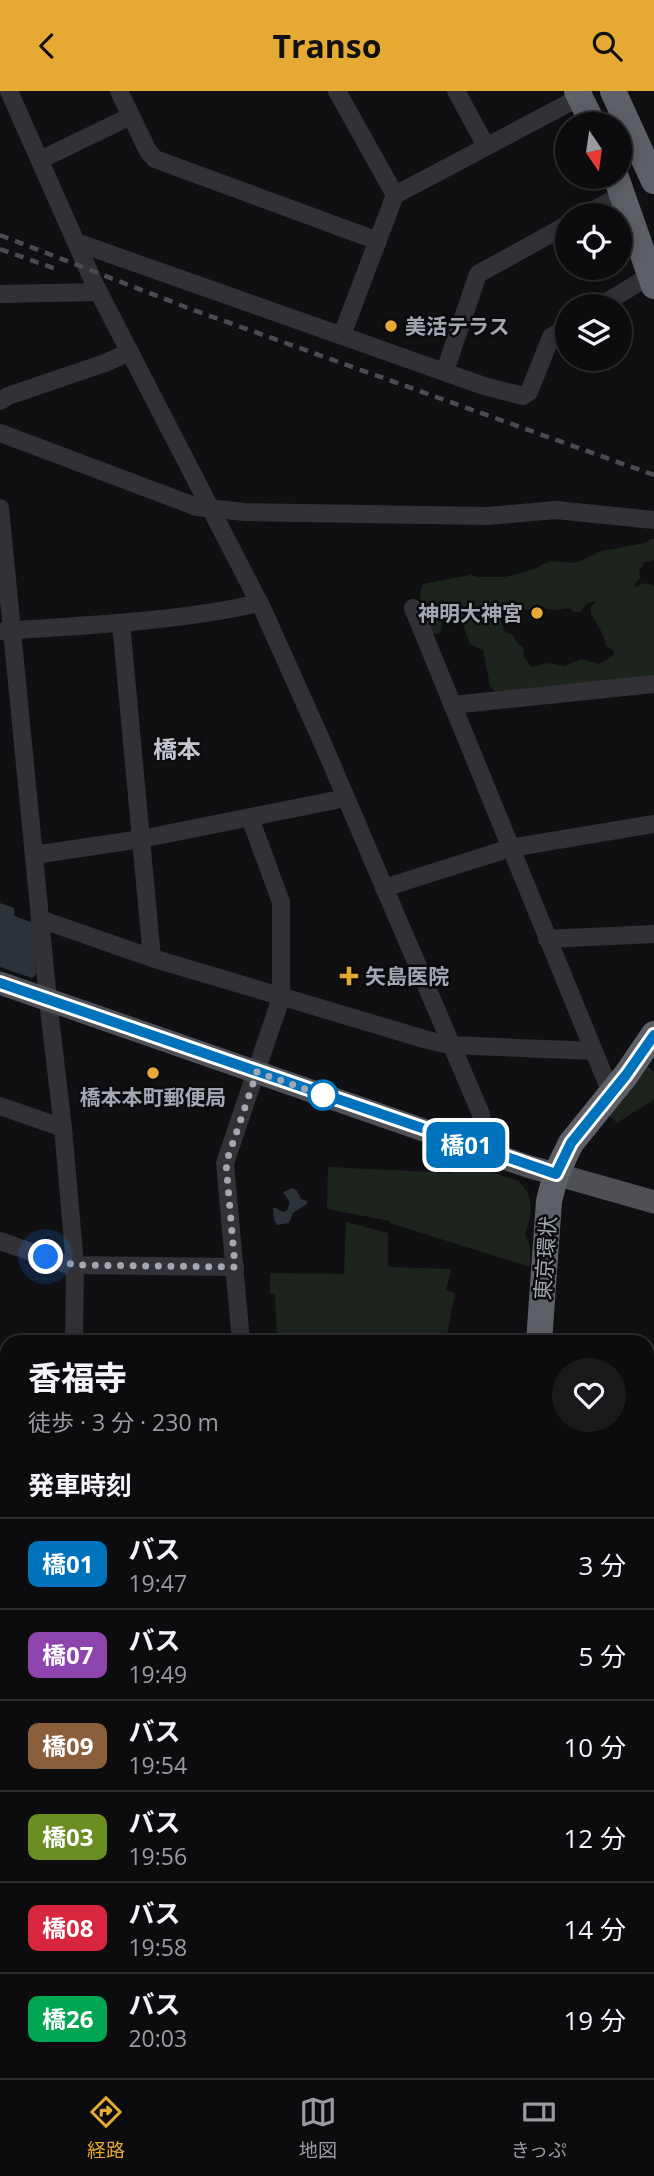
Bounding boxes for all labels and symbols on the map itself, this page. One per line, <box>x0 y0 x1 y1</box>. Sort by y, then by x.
north arrow <box>555 112 632 189</box>
place label: 美活テラス <box>405 312 510 340</box>
marker: 美活テラス <box>383 318 399 334</box>
place label: 神明大神宮 <box>418 599 523 627</box>
marker: 神明大神宮 <box>529 605 545 621</box>
district label: 橋本 <box>153 732 201 765</box>
place label: 矢島医院 <box>365 962 449 990</box>
marker: 矢島医院 <box>339 966 359 986</box>
marker: 橋本本町郵便局 <box>145 1065 161 1081</box>
unlabelled marker <box>308 1080 338 1110</box>
place label: 橋本本町郵便局 <box>80 1083 227 1111</box>
line badge: 橋01 <box>426 1122 506 1168</box>
street label: 東京環状 <box>528 1215 562 1301</box>
your location <box>28 1239 63 1274</box>

